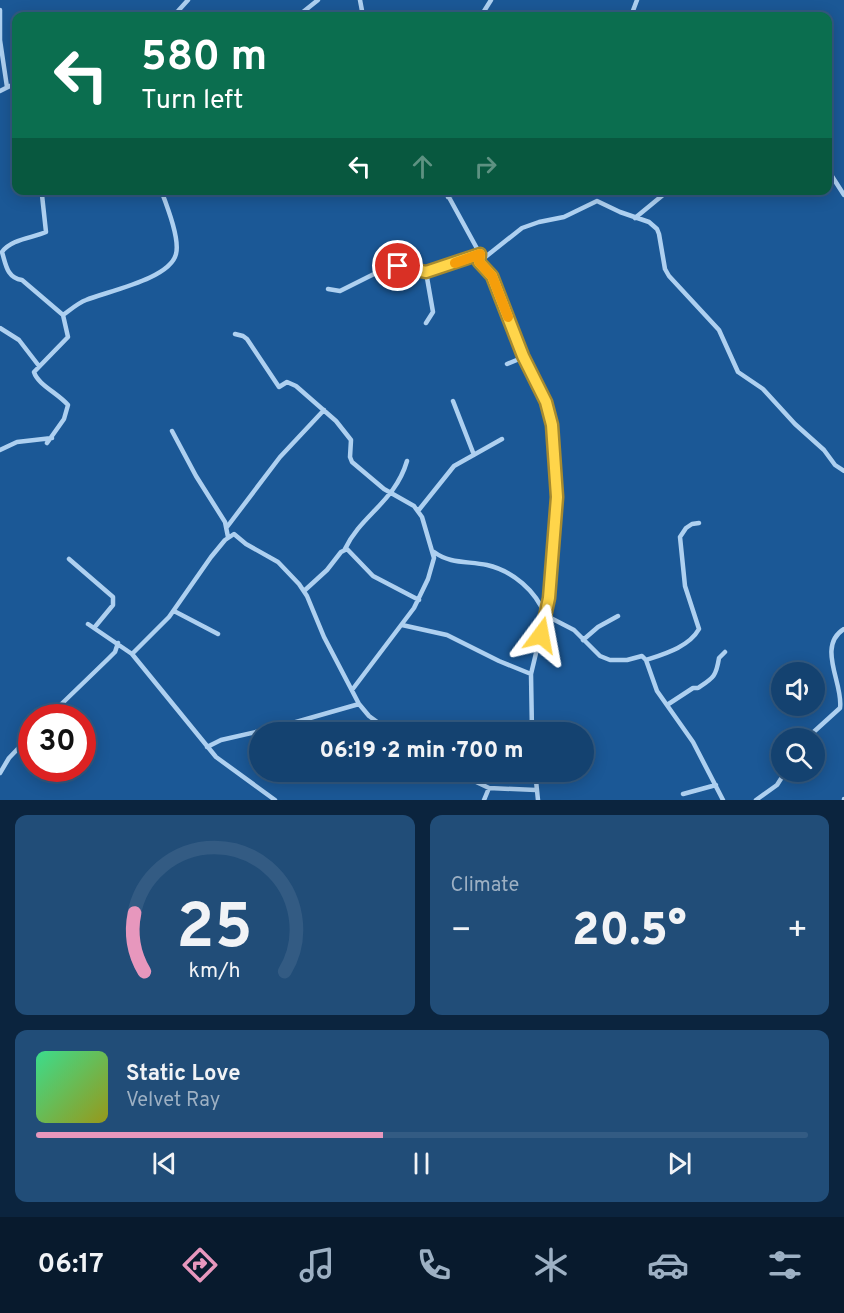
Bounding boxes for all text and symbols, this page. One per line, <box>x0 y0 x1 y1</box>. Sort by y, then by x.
text: 580 m <box>141 32 267 85</box>
icon: left <box>42 36 120 114</box>
text: Turn left <box>141 84 243 118</box>
icon: left <box>343 150 376 183</box>
icon: ahead <box>406 150 439 183</box>
icon: right <box>469 150 502 183</box>
pin <box>372 240 423 291</box>
icon: arrive <box>381 249 414 282</box>
position arrow <box>509 603 573 667</box>
map controls <box>771 662 825 782</box>
button: sound <box>771 662 825 716</box>
speed limit sign: 30 <box>18 704 96 782</box>
button: search <box>771 728 825 782</box>
text: 06:19 · 2 min · 700 m <box>320 738 523 765</box>
text: Climate <box>451 873 519 899</box>
text: 25 <box>177 891 253 970</box>
text: 20.5° <box>572 904 687 961</box>
text: − <box>451 911 472 953</box>
text: + <box>787 911 808 953</box>
text: km/h <box>189 958 241 985</box>
text: Static Love <box>126 1061 240 1088</box>
text: Velvet Ray <box>126 1088 220 1114</box>
icon: previous <box>148 1147 181 1180</box>
icon: pause <box>405 1147 438 1180</box>
icon: next <box>663 1147 696 1180</box>
icon: directions <box>179 1244 221 1286</box>
icon: music <box>296 1244 338 1286</box>
icon: phone <box>413 1244 455 1286</box>
icon: climate <box>530 1244 572 1286</box>
icon: car <box>647 1244 689 1286</box>
icon: filters <box>764 1244 806 1286</box>
text: 06:17 <box>38 1248 104 1282</box>

